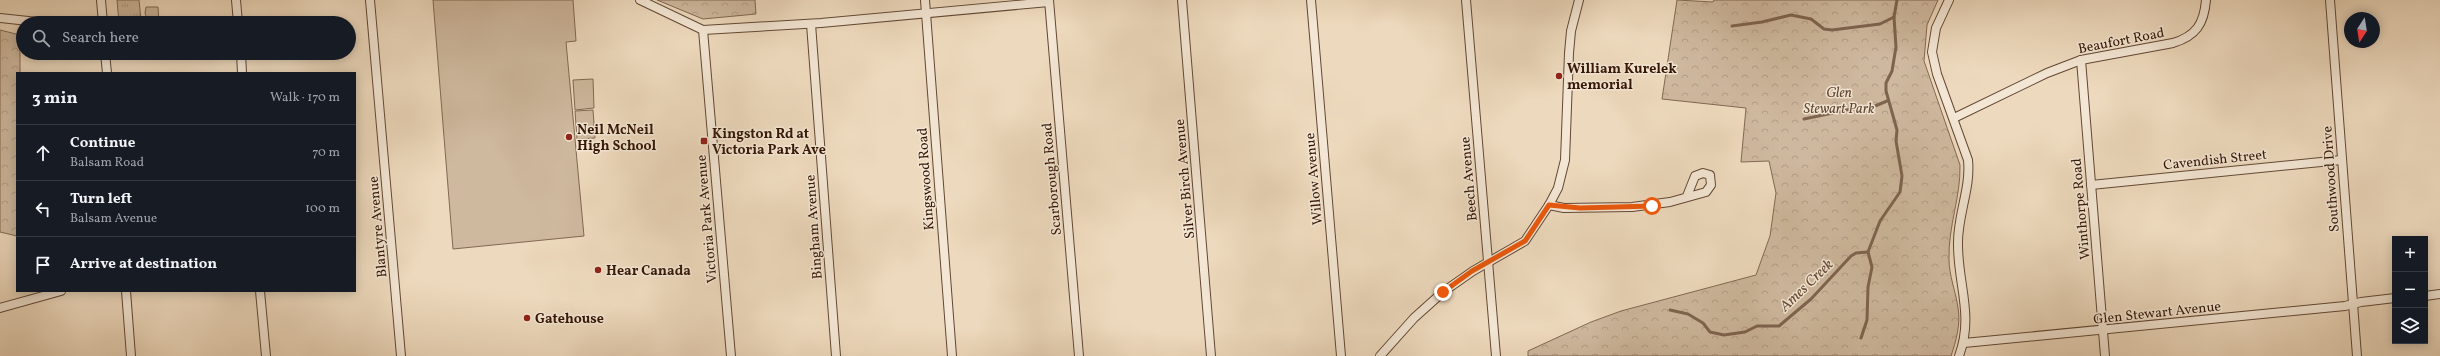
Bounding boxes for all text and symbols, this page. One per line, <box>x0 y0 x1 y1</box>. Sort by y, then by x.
north arrow <box>2344 12 2380 48</box>
search box <box>16 16 356 60</box>
street label: Beaufort Road <box>2076 24 2166 59</box>
icon: search <box>30 27 52 49</box>
text: Search here <box>62 28 139 49</box>
place label: William Kurelek memorial <box>1567 60 1677 95</box>
marker: William Kurelek memorial <box>1554 71 1564 81</box>
park label: Glen Stewart Park <box>1804 84 1875 119</box>
text: 3 min <box>32 87 78 110</box>
text: Walk · 170 m <box>270 89 340 107</box>
street label: Silver Birch Avenue <box>1171 118 1200 240</box>
place label: Neil McNeil High School <box>577 121 656 156</box>
street label: Scarborough Road <box>1038 122 1067 236</box>
place label: Kingston Rd at Victoria Park Ave <box>712 125 826 160</box>
street label: Southwood Drive <box>2318 125 2345 233</box>
street label: Kingswood Road <box>913 127 940 231</box>
marker: Neil McNeil High School <box>564 132 574 142</box>
street label: Willow Avenue <box>1301 132 1328 226</box>
text: Continue <box>70 133 135 154</box>
street label: Beech Avenue <box>1456 135 1483 222</box>
marker: Kingston Rd at Victoria Park Ave <box>699 136 709 146</box>
icon: ahead <box>32 142 54 164</box>
text: 70 m <box>312 144 340 162</box>
street label: Cavendish Street <box>2163 146 2268 175</box>
text: Balsam Road <box>70 154 144 172</box>
street label: Victoria Park Avenue <box>692 154 723 284</box>
street label: Winthorpe Road <box>2068 157 2095 260</box>
street label: Bingham Avenue <box>801 174 828 280</box>
street label: Blantyre Avenue <box>365 175 392 278</box>
text: Turn left <box>70 189 132 210</box>
route start <box>1643 197 1661 215</box>
icon: left <box>32 198 54 220</box>
text: 100 m <box>305 200 340 218</box>
text: Balsam Avenue <box>70 210 157 228</box>
map controls <box>2392 236 2428 344</box>
button: + <box>2392 236 2428 272</box>
icon: arrive <box>32 254 54 276</box>
text: Arrive at destination <box>70 254 217 275</box>
water label: Ames Creek <box>1775 255 1839 318</box>
place label: Hear Canada <box>606 262 691 281</box>
marker: Hear Canada <box>593 265 603 275</box>
button: − <box>2392 272 2428 308</box>
route end <box>1434 283 1452 301</box>
street label: Glen Stewart Avenue <box>2092 297 2222 330</box>
button: layers <box>2392 308 2428 344</box>
place label: Gatehouse <box>535 310 604 329</box>
marker: Gatehouse <box>522 313 532 323</box>

